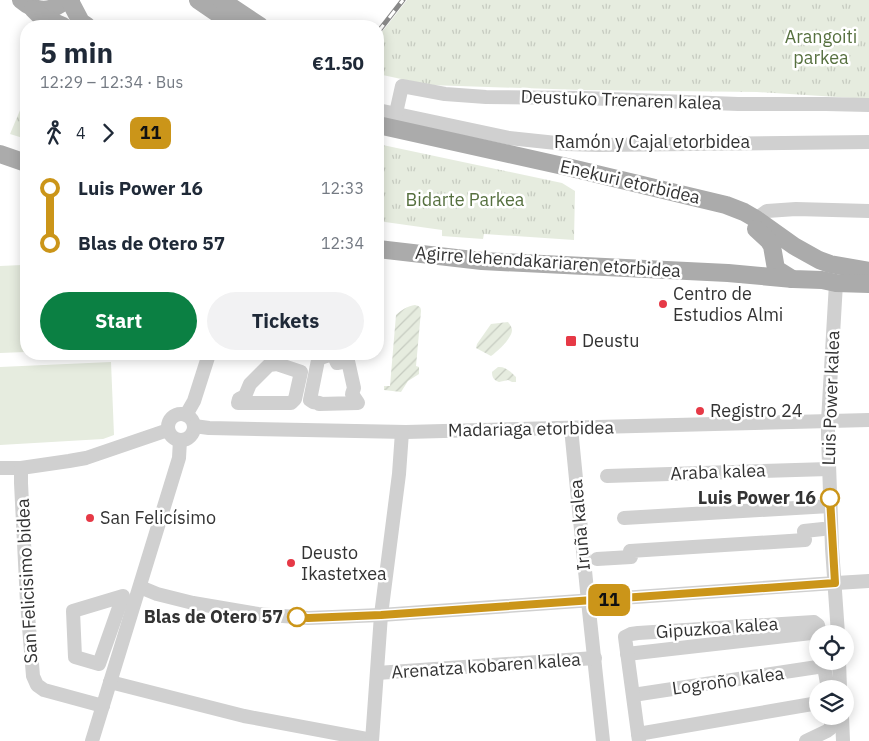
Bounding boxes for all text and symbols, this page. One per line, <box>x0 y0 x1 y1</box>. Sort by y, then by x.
park label: Arangoiti parkea <box>785 25 857 69</box>
text: 5 min <box>40 34 113 71</box>
text: €1.50 <box>312 51 364 75</box>
text: 12:29 – 12:34 · Bus <box>40 72 183 92</box>
street label: Deustuko Trenaren kalea <box>520 85 722 115</box>
icon: walk <box>40 119 68 147</box>
icon: forward <box>94 119 122 147</box>
text: 11 <box>140 121 161 144</box>
text: 4 <box>76 123 86 143</box>
street label: Ramón y Cajal etorbidea <box>554 130 750 153</box>
street label: Enekuri etorbidea <box>558 154 703 209</box>
text: Luis Power 16 <box>78 176 203 200</box>
text: 12:33 <box>321 178 364 198</box>
park label: Bidarte Parkea <box>406 188 525 211</box>
text: Blas de Otero 57 <box>78 231 225 255</box>
text: 12:34 <box>321 233 364 253</box>
street label: Agirre lehendakariaren etorbidea <box>414 241 682 282</box>
place label: Centro de Estudios Almi <box>673 282 783 326</box>
button: Start <box>40 292 197 350</box>
button: Tickets <box>207 292 364 350</box>
marker: Centro de Estudios Almi <box>657 298 669 310</box>
place label: Deustu <box>582 329 639 352</box>
street label: Luis Power kalea <box>817 330 844 466</box>
marker: Deustu <box>564 334 578 348</box>
place label: Registro 24 <box>710 399 803 422</box>
marker: Registro 24 <box>694 405 706 417</box>
street label: Madariaga etorbidea <box>448 416 615 441</box>
street label: Araba kalea <box>670 458 766 485</box>
street label: Iruña kalea <box>564 478 595 572</box>
place label: Luis Power 16 <box>698 486 816 509</box>
marker: Luis Power 16 <box>820 488 840 508</box>
street label: San Felicisimo bidea <box>11 498 42 664</box>
place label: San Felicísimo <box>100 506 216 529</box>
marker: San Felicísimo <box>84 512 96 524</box>
place label: Deusto Ikastetxea <box>301 541 387 585</box>
marker: Deusto Ikastetxea <box>285 557 297 569</box>
line badge: 11 <box>586 584 632 616</box>
text: 11 <box>598 588 620 611</box>
place label: Blas de Otero 57 <box>144 605 283 628</box>
marker: Blas de Otero 57 <box>287 607 307 627</box>
street label: Gipuzkoa kalea <box>655 612 779 643</box>
map controls <box>809 625 854 725</box>
button: locate <box>809 625 854 670</box>
street label: Arenatza kobaren kalea <box>390 647 582 684</box>
street label: Logroño kalea <box>670 661 786 700</box>
button: layers <box>809 680 854 725</box>

